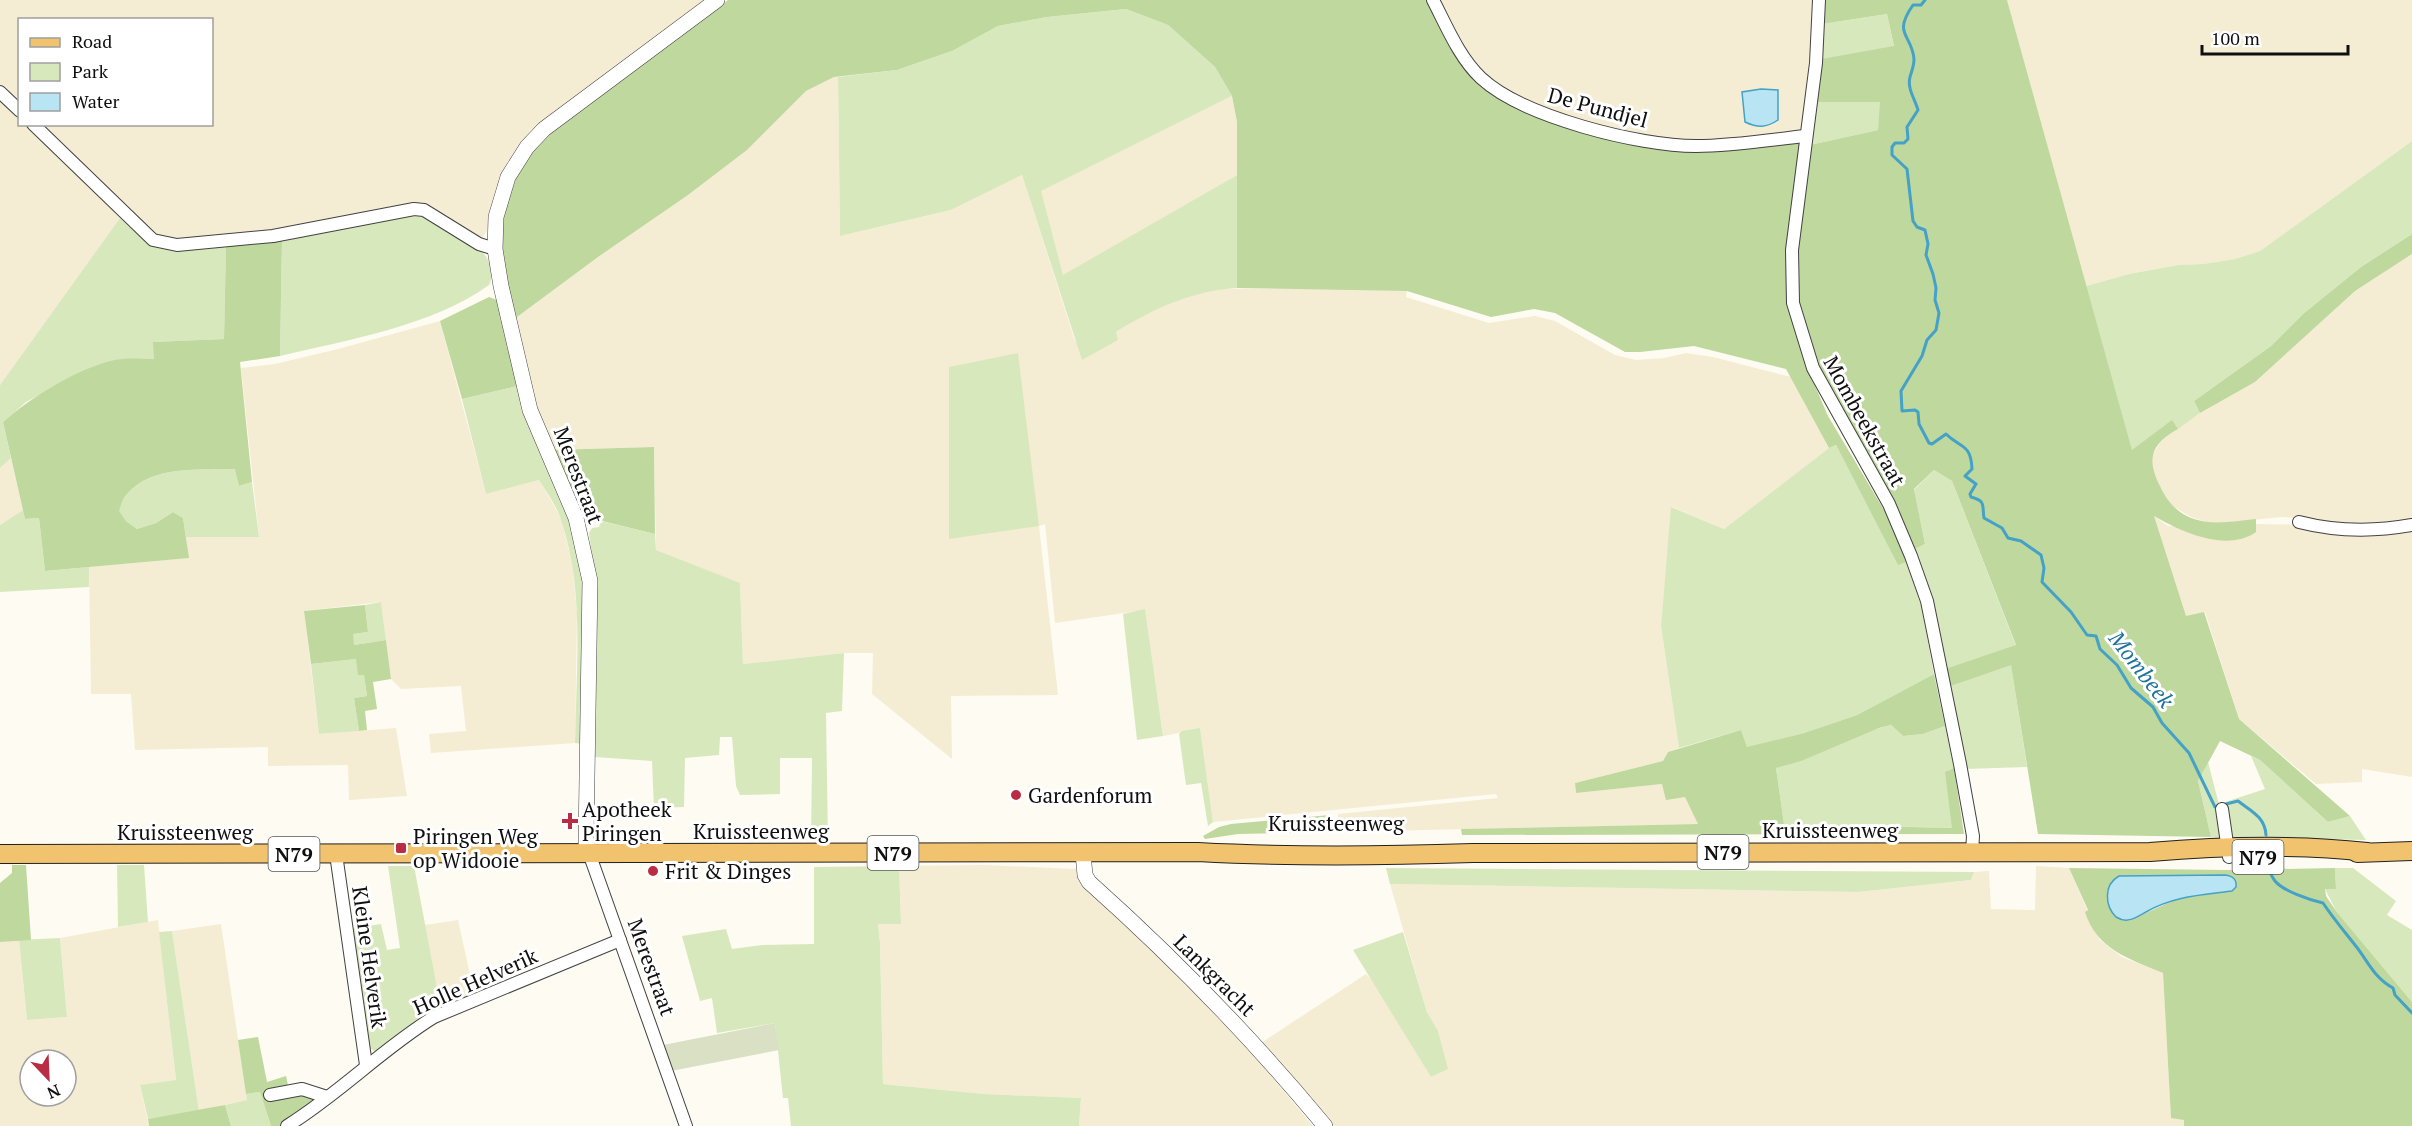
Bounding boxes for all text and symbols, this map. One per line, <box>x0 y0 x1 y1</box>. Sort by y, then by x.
legend <box>18 18 213 126</box>
scale bar <box>2202 18 2348 56</box>
text: 100 m <box>2211 26 2260 50</box>
text: Road <box>72 29 112 53</box>
text: Park <box>72 59 109 83</box>
street label: De Pundjel <box>1545 80 1651 134</box>
text: Water <box>72 89 119 113</box>
street label: Mombeekstraat <box>1818 351 1913 492</box>
street label: Merestraat <box>548 423 610 528</box>
water label: Mombeek <box>2102 624 2181 714</box>
place label: Gardenforum <box>1028 781 1152 809</box>
marker: Gardenforum <box>1009 788 1023 802</box>
place label: Apotheek Piringen <box>582 795 672 847</box>
street label: Kruissteenweg <box>1268 809 1405 837</box>
marker: Apotheek Piringen <box>563 814 577 828</box>
street label: Kruissteenweg <box>1762 816 1899 844</box>
street label: Kruissteenweg <box>693 817 830 845</box>
street label: Kruissteenweg <box>117 818 254 846</box>
place label: Piringen Weg op Widooie <box>413 822 539 874</box>
road number: N79 <box>1698 835 1748 869</box>
road number: N79 <box>868 836 918 870</box>
road number: N79 <box>268 837 320 871</box>
road number: N79 <box>2232 840 2284 874</box>
marker: Piringen Weg op Widooie <box>394 841 408 855</box>
place label: Frit & Dinges <box>665 857 791 885</box>
marker: Frit & Dinges <box>646 864 660 878</box>
street label: Kleine Helverik <box>346 884 394 1030</box>
street label: Merestraat <box>622 915 683 1020</box>
street label: Lankgracht <box>1168 928 1262 1022</box>
street label: Holle Helverik <box>408 941 542 1021</box>
north arrow <box>18 1048 78 1108</box>
text: N <box>44 1079 64 1104</box>

